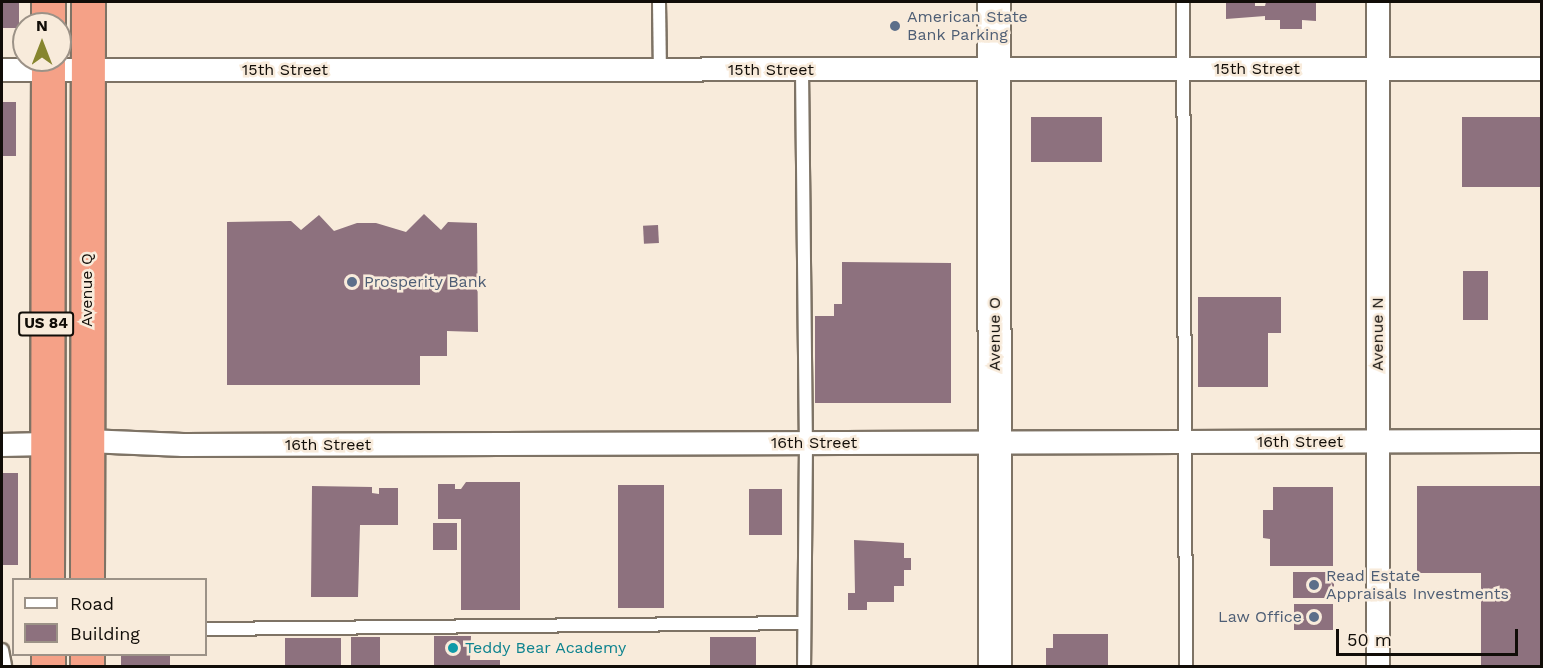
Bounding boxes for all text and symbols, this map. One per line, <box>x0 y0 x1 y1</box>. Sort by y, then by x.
place label: American State Bank Parking <box>907 7 1028 45</box>
north arrow <box>12 12 72 72</box>
text: N <box>36 16 48 35</box>
marker: American State Bank Parking <box>888 19 902 33</box>
street label: 15th Street <box>1214 59 1300 79</box>
street label: 15th Street <box>242 60 328 80</box>
street label: 15th Street <box>728 60 814 80</box>
street label: Avenue Q <box>77 253 97 327</box>
place label: Prosperity Bank <box>364 272 487 292</box>
marker: Prosperity Bank <box>345 275 359 289</box>
street label: Avenue O <box>985 297 1005 371</box>
street label: Avenue N <box>1368 297 1388 371</box>
road number: US 84 <box>18 312 74 336</box>
street label: 16th Street <box>1257 432 1343 452</box>
street label: 16th Street <box>771 433 857 453</box>
street label: 16th Street <box>285 435 371 455</box>
place label: Read Estate Appraisals Investments <box>1326 566 1509 604</box>
legend <box>12 578 207 656</box>
marker: Read Estate Appraisals Investments <box>1307 578 1321 592</box>
text: Road <box>70 593 114 614</box>
place label: Law Office <box>1218 607 1302 627</box>
marker: Law Office <box>1307 610 1321 624</box>
scale bar <box>1339 617 1520 655</box>
text: Building <box>70 623 140 644</box>
text: 50 m <box>1347 629 1392 650</box>
place label: Teddy Bear Academy <box>465 638 628 658</box>
marker: Teddy Bear Academy <box>446 641 460 655</box>

